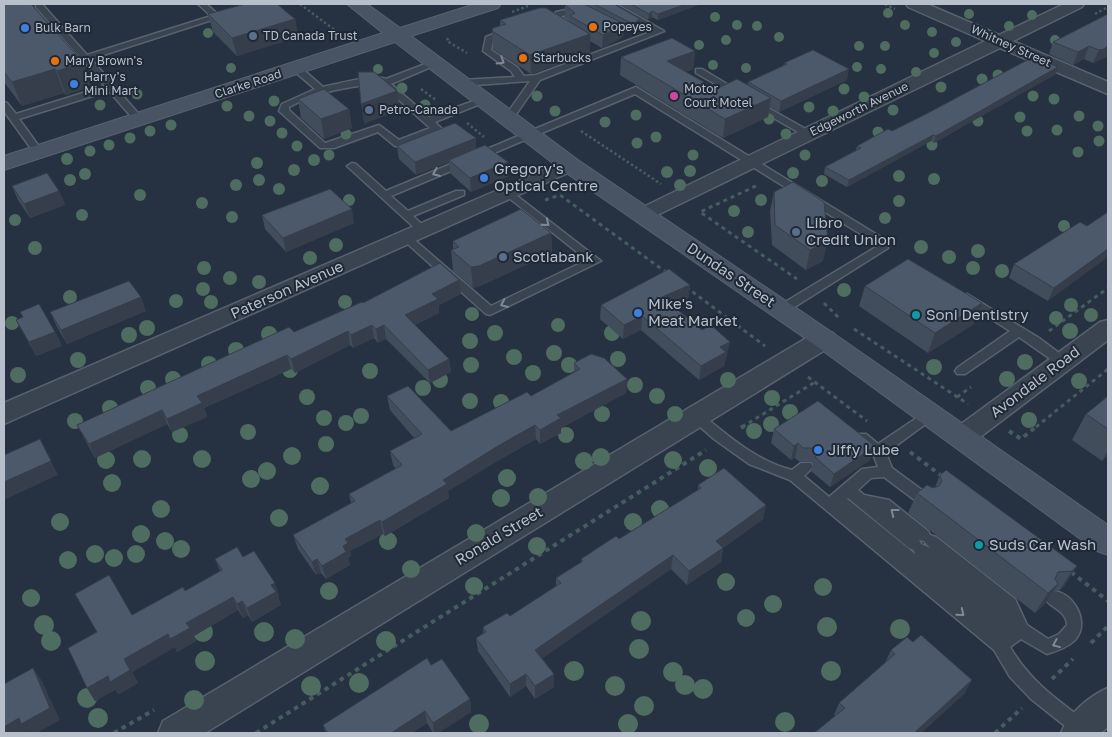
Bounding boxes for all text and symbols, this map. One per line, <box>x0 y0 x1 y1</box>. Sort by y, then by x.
place label: Popeyes <box>603 19 652 34</box>
place label: Bulk Barn <box>35 20 91 35</box>
marker: Popeyes <box>587 21 599 33</box>
street label: Whitney Street <box>969 21 1054 70</box>
marker: Bulk Barn <box>19 22 31 34</box>
place label: TD Canada Trust <box>263 28 358 43</box>
marker: TD Canada Trust <box>247 30 259 42</box>
place label: Starbucks <box>533 50 591 65</box>
marker: Starbucks <box>517 52 529 64</box>
place label: Mary Brown's <box>65 53 143 68</box>
marker: Mary Brown's <box>49 55 61 67</box>
one-way arrow <box>496 55 505 64</box>
street label: Clarke Road <box>213 66 283 101</box>
place label: Harry's Mini Mart <box>84 69 138 98</box>
marker: Harry's Mini Mart <box>68 78 80 90</box>
street label: Edgeworth Avenue <box>807 78 911 139</box>
place label: Motor Court Motel <box>684 81 753 110</box>
marker: Motor Court Motel <box>668 90 680 102</box>
place label: Petro-Canada <box>379 102 458 117</box>
marker: Petro-Canada <box>363 104 375 116</box>
place label: Gregory's Optical Centre <box>494 159 598 194</box>
one-way arrow <box>432 167 441 178</box>
marker: Gregory's Optical Centre <box>478 172 490 184</box>
place label: Libro Credit Union <box>806 213 896 248</box>
one-way arrow <box>540 217 549 225</box>
marker: Libro Credit Union <box>790 226 802 238</box>
street label: Dundas Street <box>684 238 779 310</box>
place label: Scotiabank <box>513 247 594 265</box>
marker: Scotiabank <box>497 251 509 263</box>
street label: Paterson Avenue <box>227 256 346 322</box>
place label: Mike's Meat Market <box>648 294 738 329</box>
one-way arrow <box>500 298 509 309</box>
place label: Soni Dentistry <box>926 305 1029 323</box>
marker: Mike's Meat Market <box>632 307 644 319</box>
marker: Soni Dentistry <box>910 309 922 321</box>
street label: Avondale Road <box>986 342 1083 421</box>
place label: Jiffy Lube <box>828 440 899 458</box>
marker: Jiffy Lube <box>812 444 824 456</box>
street label: Ronald Street <box>452 502 545 568</box>
one-way arrow <box>890 509 900 518</box>
place label: Suds Car Wash <box>989 535 1096 553</box>
marker: Suds Car Wash <box>973 539 985 551</box>
one-way arrow <box>955 608 964 616</box>
one-way arrow <box>1052 638 1060 648</box>

